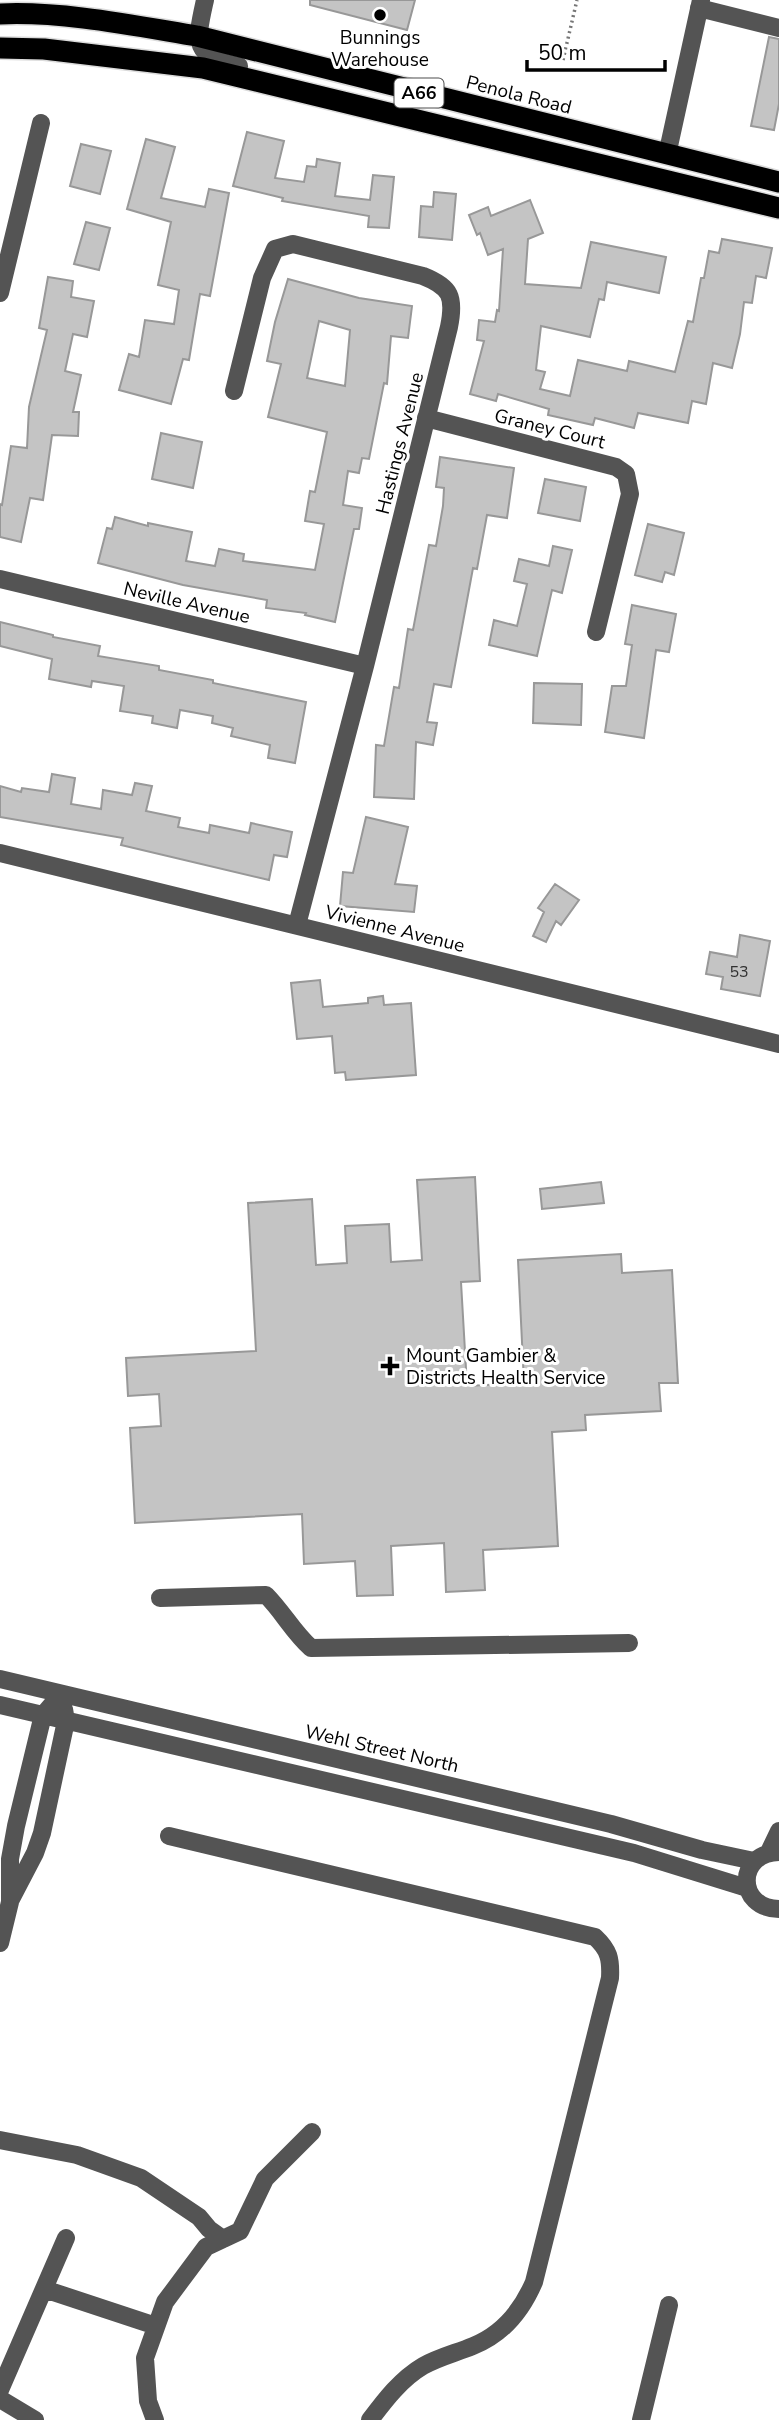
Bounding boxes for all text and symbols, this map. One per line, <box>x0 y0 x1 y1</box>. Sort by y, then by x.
marker: Bunnings Warehouse <box>372 7 388 23</box>
place label: Bunnings Warehouse <box>331 25 429 73</box>
scale bar <box>527 28 665 72</box>
text: 50 m <box>538 39 587 67</box>
street label: Penola Road <box>463 69 574 121</box>
road number: A66 <box>394 78 444 108</box>
street label: Hastings Avenue <box>370 370 430 517</box>
street label: Graney Court <box>492 403 608 455</box>
street label: Neville Avenue <box>121 576 253 630</box>
street label: Vivienne Avenue <box>321 899 467 959</box>
house number: 53 <box>729 961 749 983</box>
place label: Mount Gambier & Districts Health Service <box>406 1343 605 1391</box>
marker: Mount Gambier & Districts Health Service <box>380 1356 400 1376</box>
street label: Wehl Street North <box>302 1719 461 1779</box>

